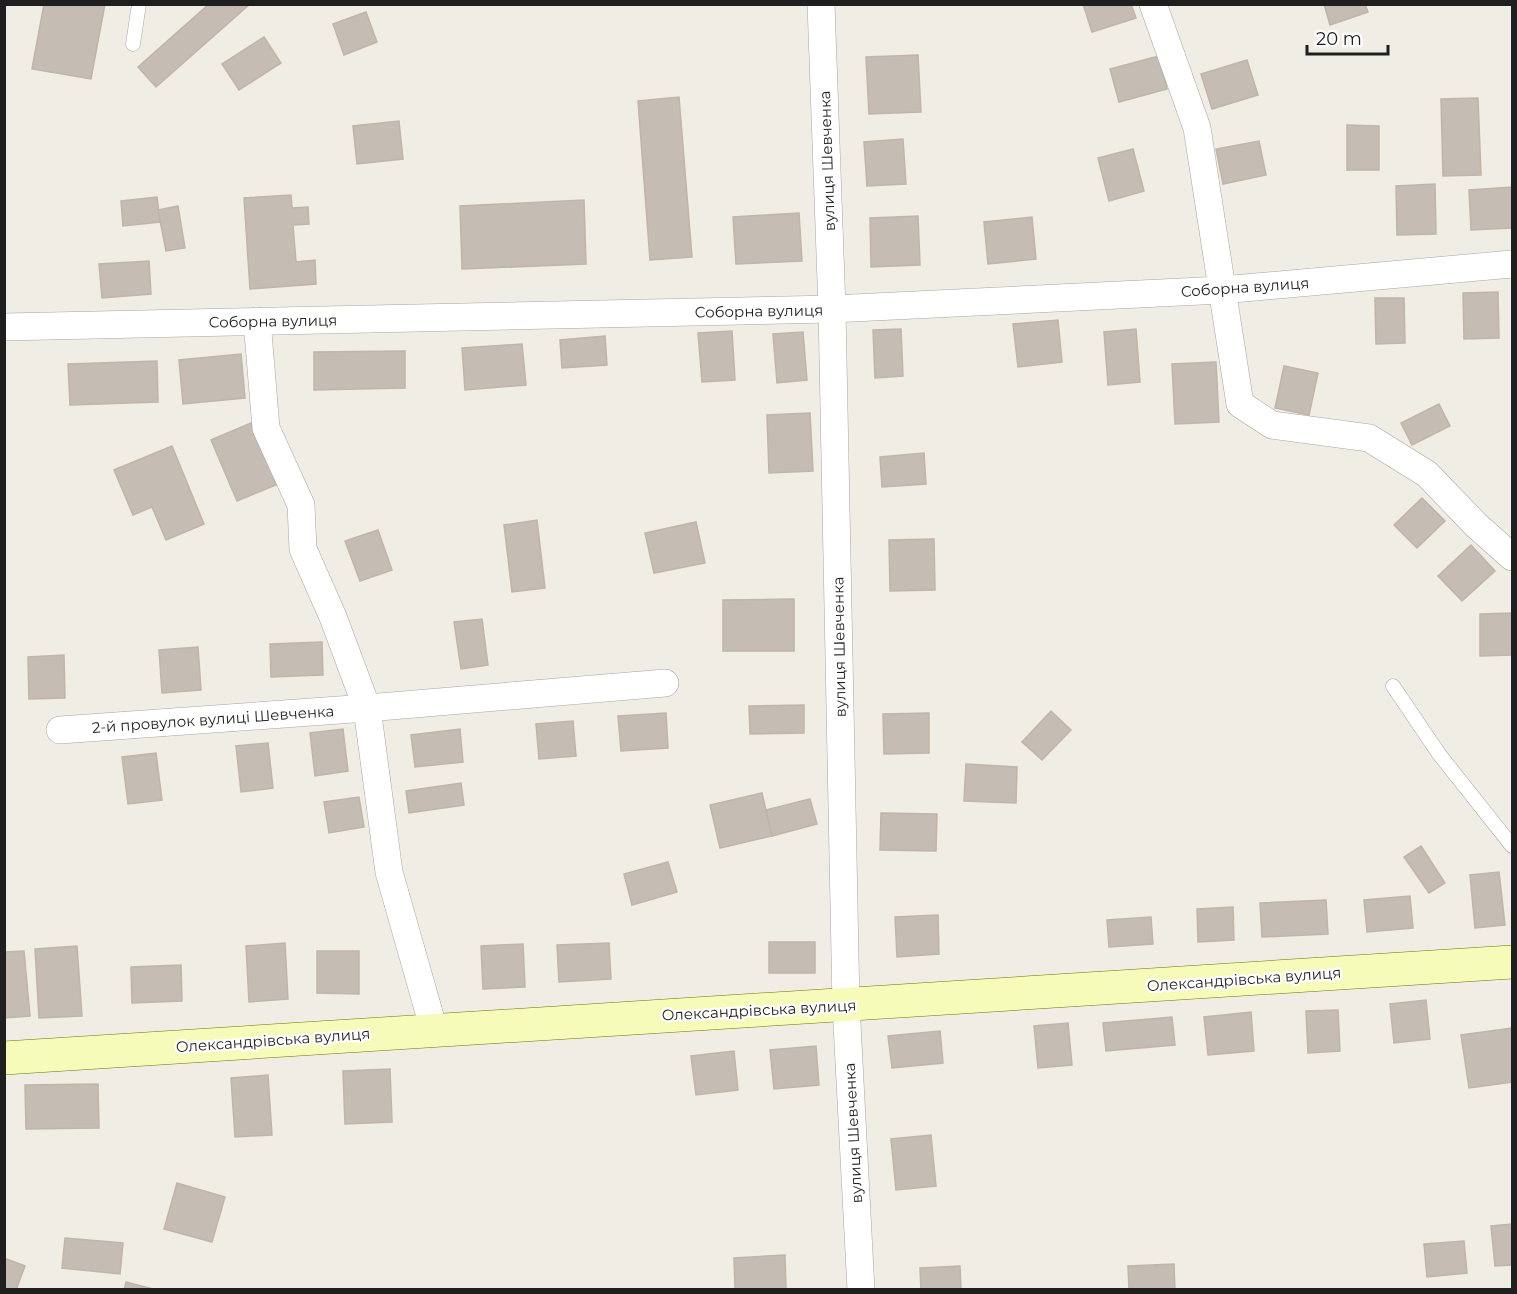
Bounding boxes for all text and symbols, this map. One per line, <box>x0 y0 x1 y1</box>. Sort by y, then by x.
scale bar <box>1307 18 1388 56</box>
text: 20 m <box>1316 28 1362 50</box>
street label: вулиця Шевченка <box>815 90 839 232</box>
street label: Соборна вулиця <box>1180 273 1310 301</box>
street label: Соборна вулиця <box>694 300 824 322</box>
street label: Соборна вулиця <box>208 310 338 332</box>
street label: вулиця Шевченка <box>828 576 850 718</box>
street label: 2-й провулок вулиці Шевченка <box>91 701 335 737</box>
street label: Олександрівська вулиця <box>1146 963 1342 995</box>
street label: Олександрівська вулиця <box>661 995 857 1025</box>
street label: Олександрівська вулиця <box>175 1024 371 1056</box>
street label: вулиця Шевченка <box>840 1062 866 1204</box>

